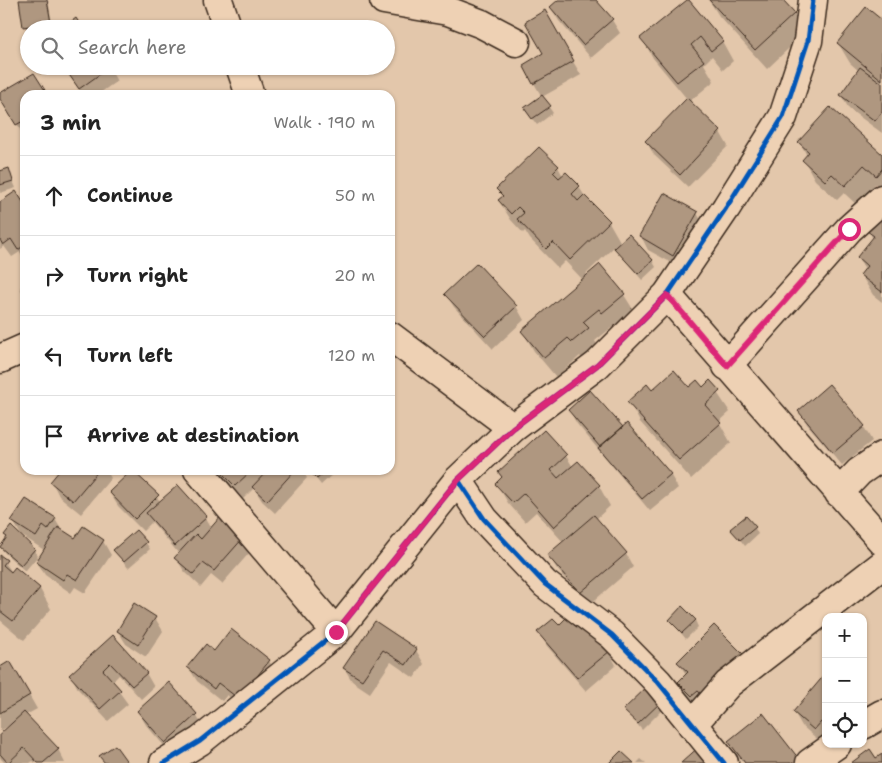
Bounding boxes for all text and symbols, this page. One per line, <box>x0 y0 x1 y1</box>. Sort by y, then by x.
search box <box>20 20 395 75</box>
icon: search <box>38 34 66 62</box>
text: Search here <box>78 35 187 60</box>
text: 3 min <box>40 109 101 137</box>
text: Walk · 190 m <box>273 112 375 133</box>
icon: ahead <box>40 182 68 210</box>
text: Continue <box>87 183 173 208</box>
text: 50 m <box>335 185 375 206</box>
route start <box>838 218 861 241</box>
icon: right <box>40 262 68 290</box>
text: Turn right <box>87 263 188 288</box>
text: 20 m <box>334 265 375 286</box>
icon: left <box>40 342 68 370</box>
text: Turn left <box>87 343 173 368</box>
text: 120 m <box>328 345 375 366</box>
icon: arrive <box>40 422 68 450</box>
text: Arrive at destination <box>87 423 299 448</box>
map controls <box>822 613 867 748</box>
button: + <box>822 613 867 658</box>
route end <box>325 621 348 644</box>
button: − <box>822 658 867 703</box>
button: locate <box>822 703 867 748</box>

